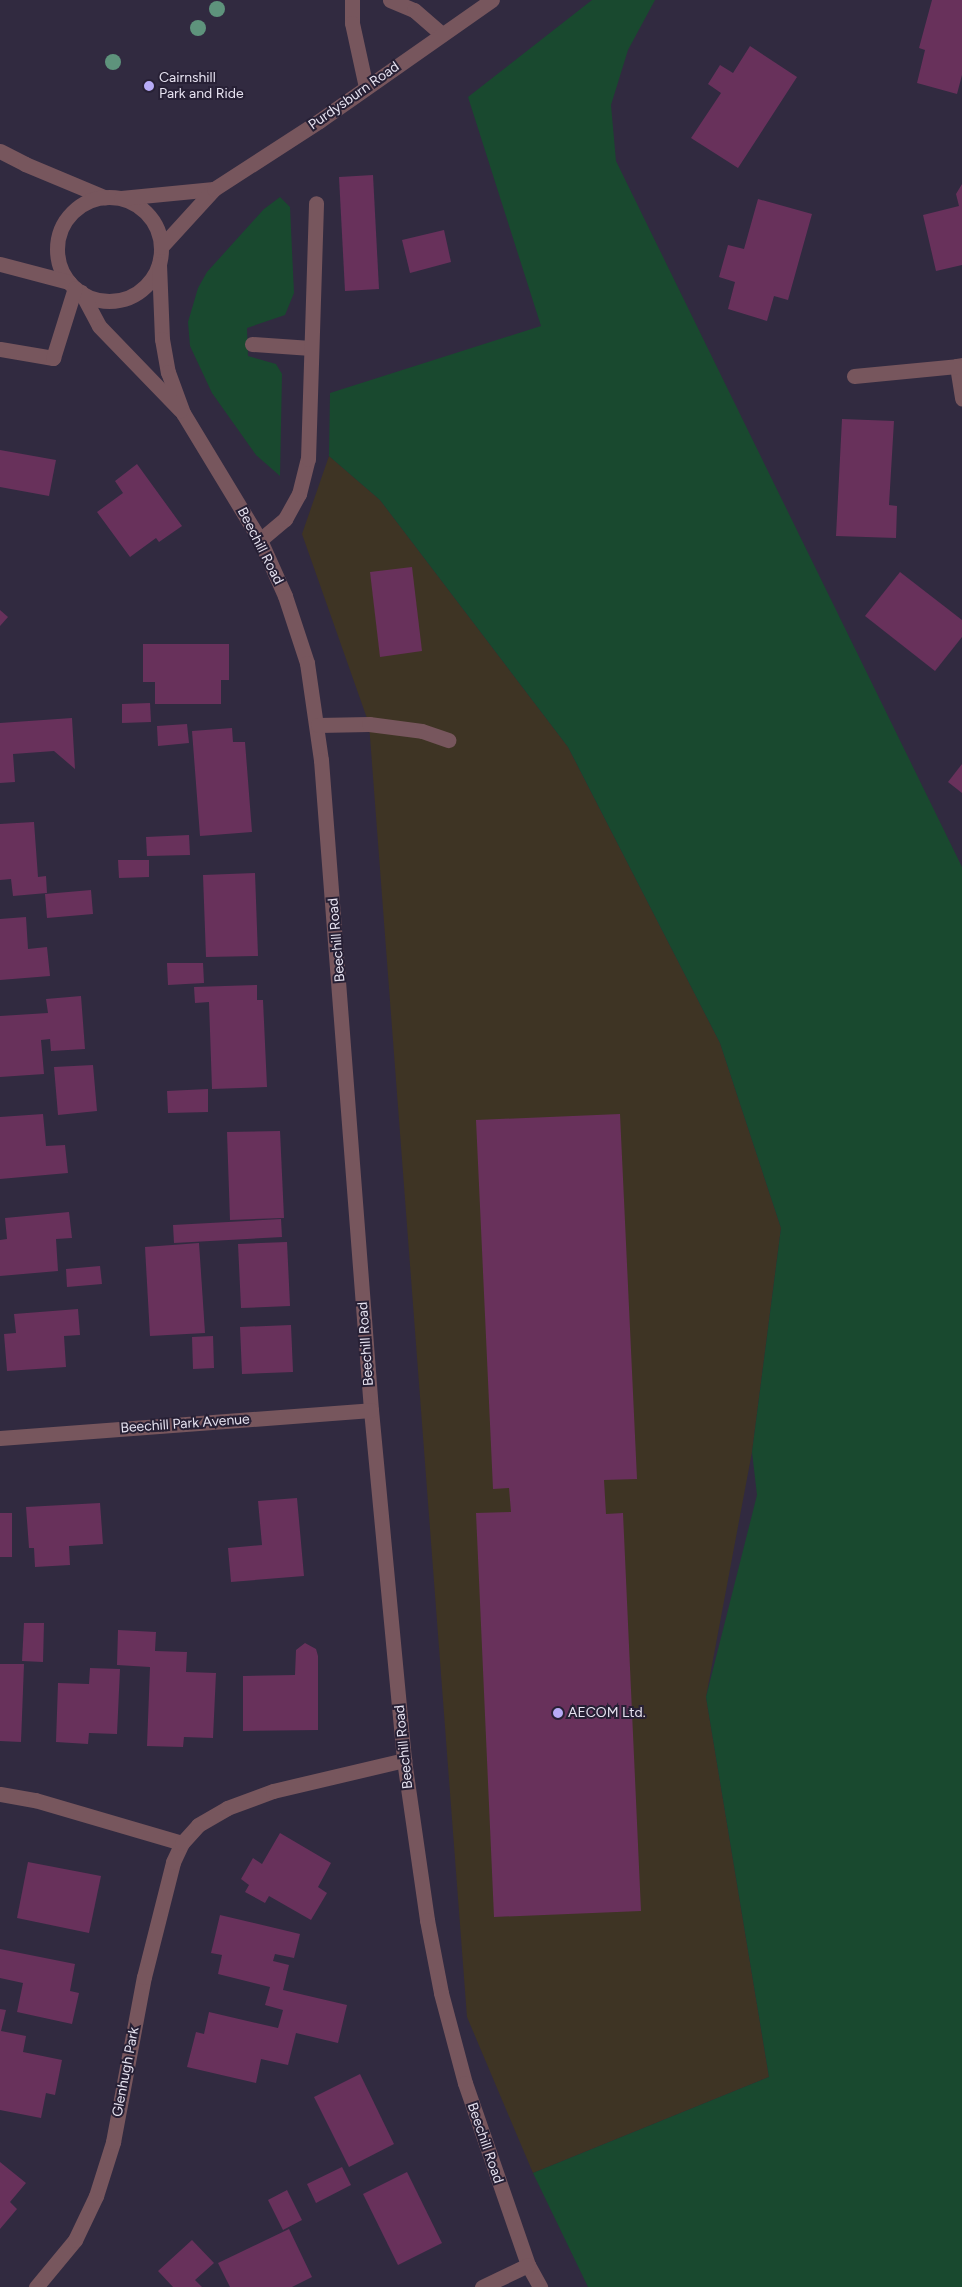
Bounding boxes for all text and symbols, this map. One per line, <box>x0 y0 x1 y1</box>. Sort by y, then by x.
street label: Purdysburn Road <box>305 58 403 134</box>
place label: Cairnshill Park and Ride <box>159 70 244 102</box>
marker: Cairnshill Park and Ride <box>143 80 155 92</box>
street label: Beechill Road <box>233 505 287 587</box>
street label: Beechill Road <box>325 897 349 983</box>
street label: Beechill Road <box>355 1301 377 1387</box>
street label: Beechill Park Avenue <box>120 1411 250 1437</box>
street label: Beechill Road <box>391 1704 417 1790</box>
place label: AECOM Ltd. <box>568 1705 646 1721</box>
marker: AECOM Ltd. <box>552 1707 564 1719</box>
street label: Glenhugh Park <box>109 2026 143 2118</box>
street label: Beechill Road <box>463 2100 507 2186</box>

